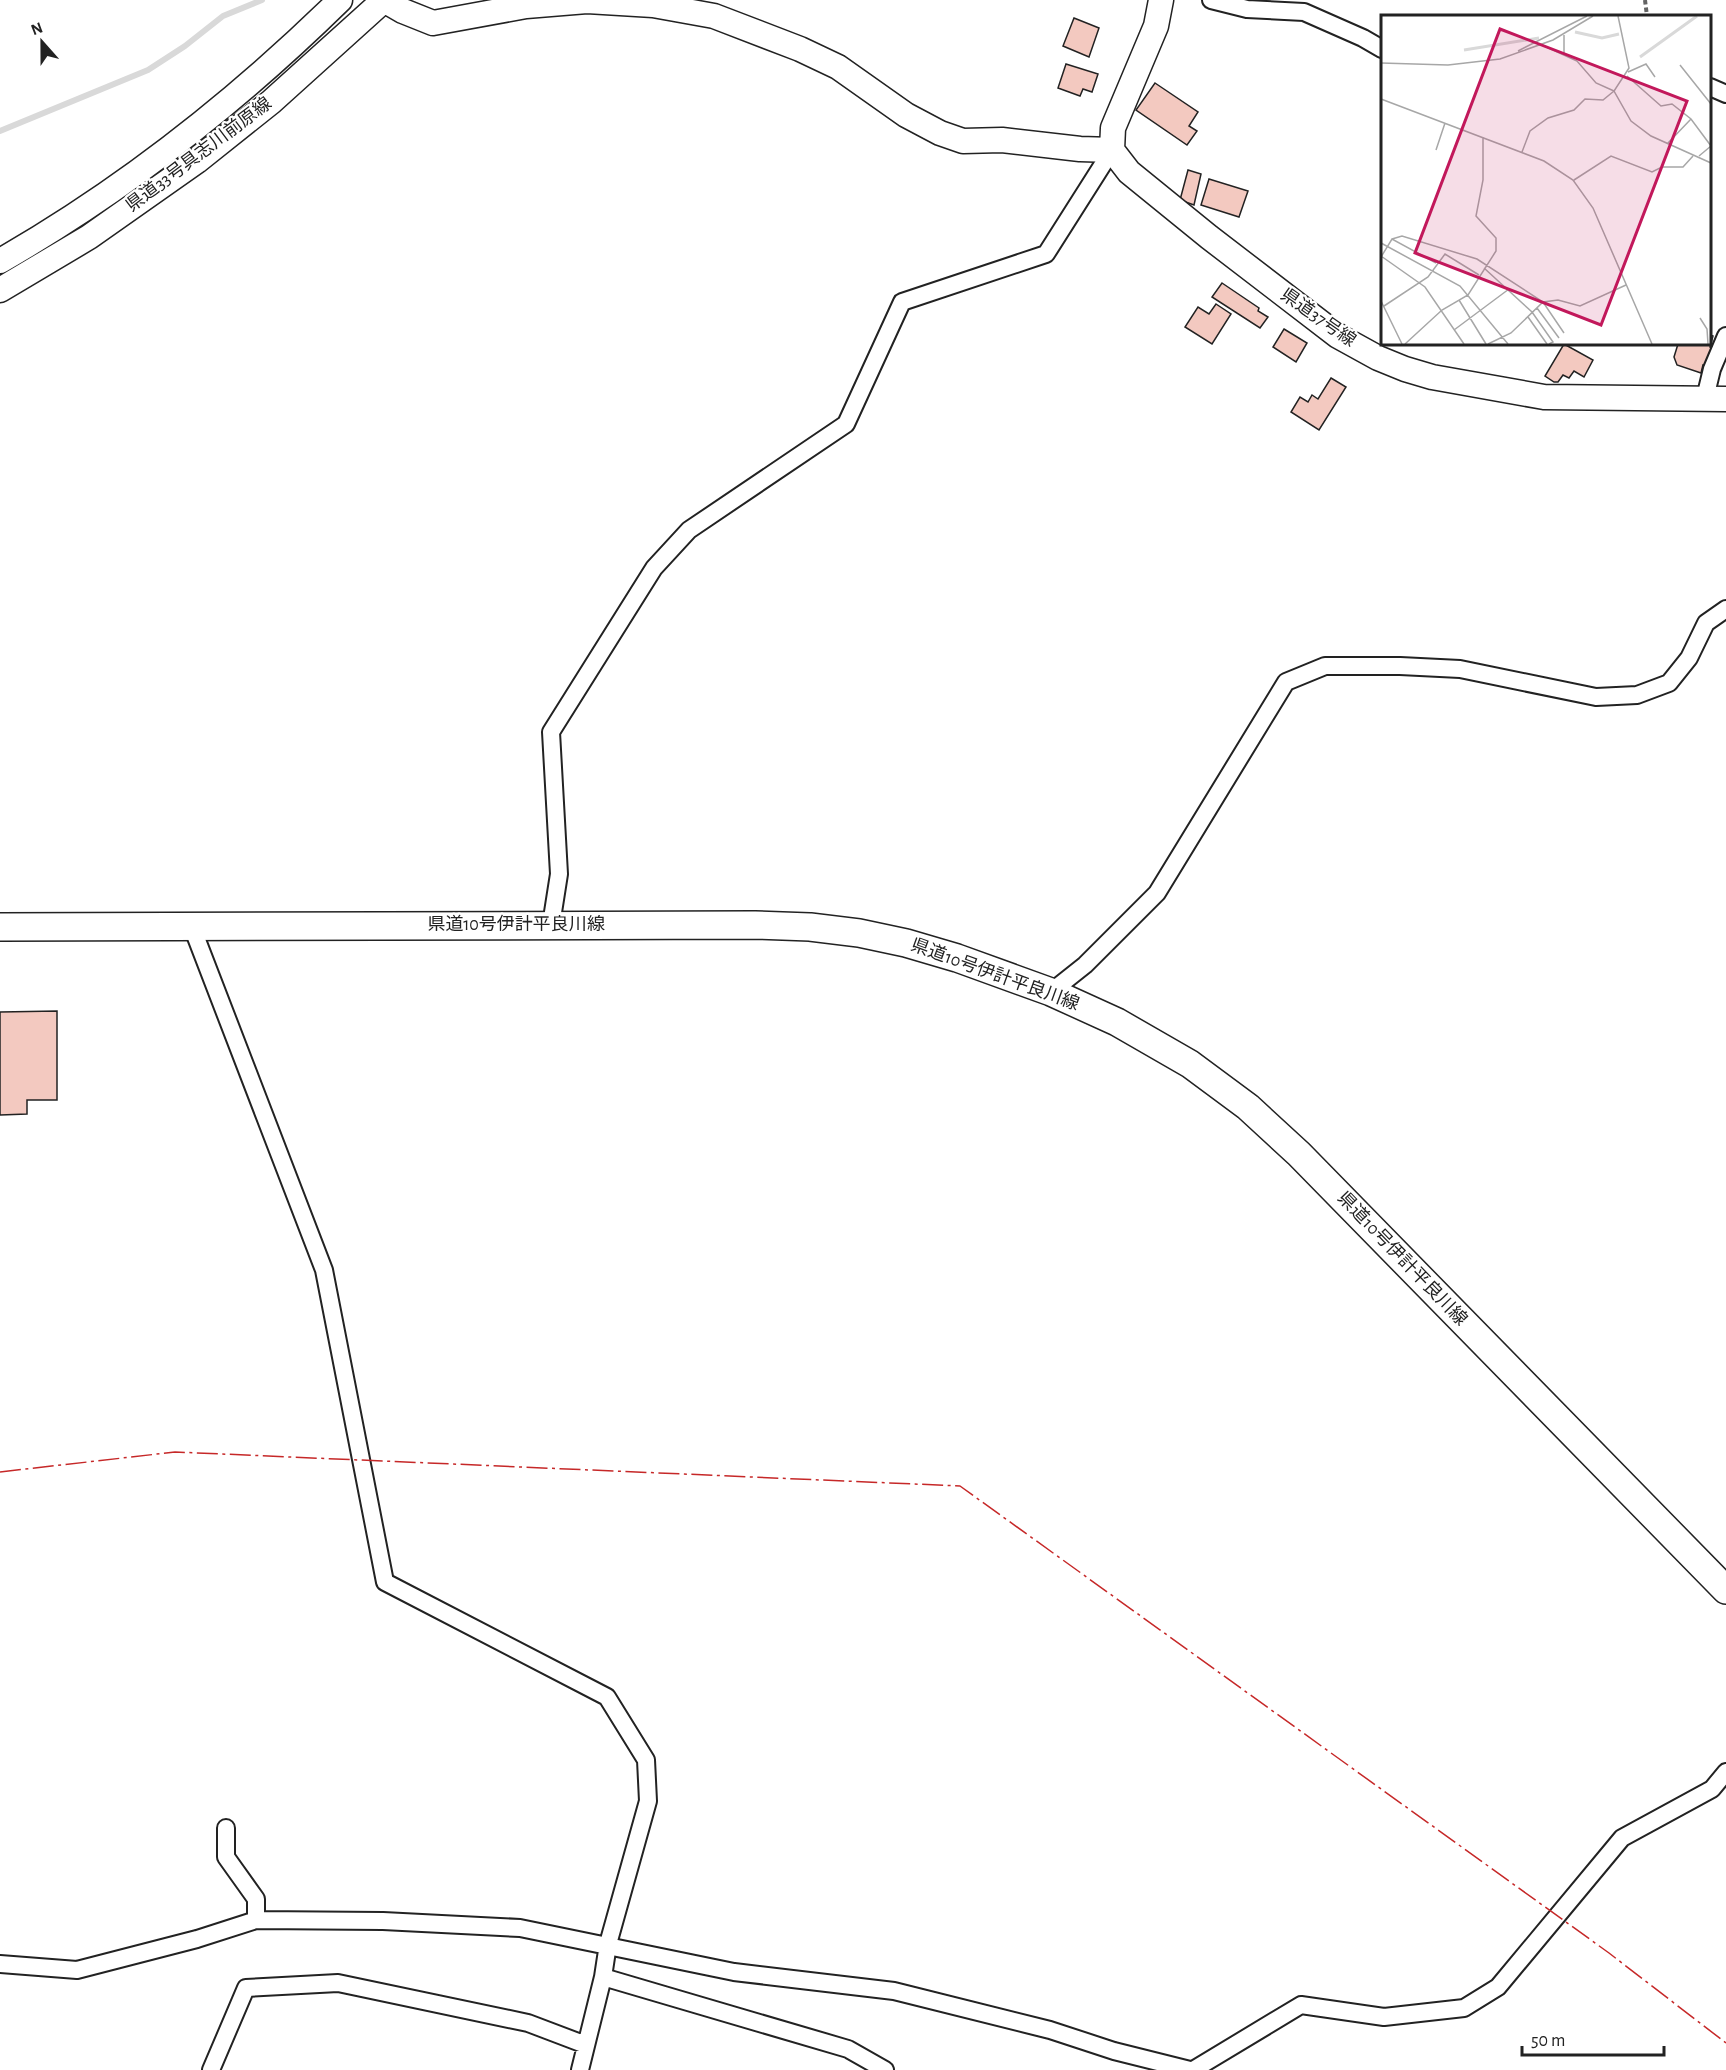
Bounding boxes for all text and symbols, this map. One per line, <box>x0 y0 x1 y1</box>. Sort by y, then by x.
north arrow <box>12 12 72 72</box>
inset map <box>1381 15 1711 345</box>
text: N <box>29 19 45 38</box>
street label: 県道33号具志川前原線 <box>122 93 275 215</box>
street label: 県道37号線 <box>1277 284 1360 350</box>
street label: 県道10号伊計平良川線 <box>427 914 605 934</box>
street label: 県道10号伊計平良川線 <box>908 934 1082 1014</box>
street label: 県道10号伊計平良川線 <box>1334 1187 1472 1329</box>
scale bar <box>1522 2019 1664 2057</box>
text: 50 m <box>1531 2032 1565 2050</box>

